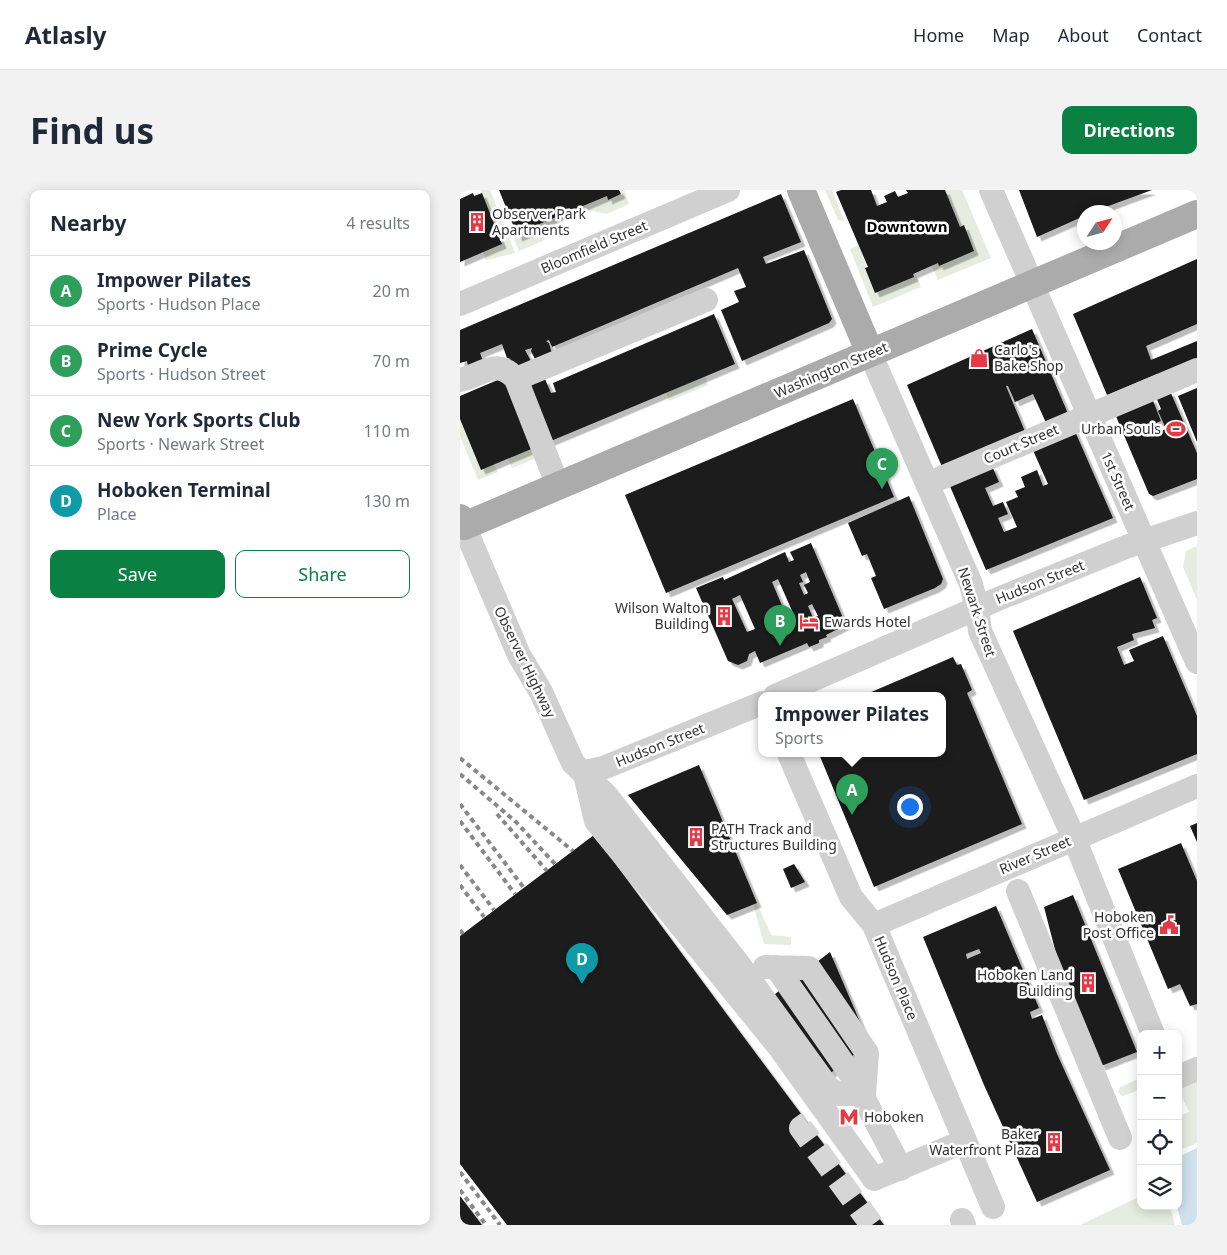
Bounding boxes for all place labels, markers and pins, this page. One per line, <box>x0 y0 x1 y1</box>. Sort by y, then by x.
place label: Observer Park Apartments <box>492 204 586 239</box>
building icon: Observer Park Apartments <box>466 211 488 233</box>
place label: Carlo's Bake Shop <box>994 340 1063 375</box>
shop icon: Carlo's Bake Shop <box>968 347 990 369</box>
sports icon: Urban Souls <box>1165 418 1187 440</box>
place label: Urban Souls <box>1081 419 1161 438</box>
pin: C <box>866 448 898 489</box>
place label: Wilson Walton Building <box>615 598 709 633</box>
building icon: Wilson Walton Building <box>713 605 735 627</box>
pin: B <box>764 605 796 646</box>
hotel icon: Ewards Hotel <box>798 611 820 633</box>
place label: Ewards Hotel <box>824 612 911 631</box>
pin: A <box>836 774 868 815</box>
place label: PATH Track and Structures Building <box>711 819 837 854</box>
building icon: PATH Track and Structures Building <box>685 826 707 848</box>
place label: Hoboken Post Office <box>1083 907 1154 942</box>
public building icon: Hoboken Post Office <box>1158 914 1180 936</box>
pin: D <box>566 943 598 984</box>
place label: Hoboken Land Building <box>977 965 1073 1000</box>
building icon: Hoboken Land Building <box>1077 972 1099 994</box>
metro station icon: Hoboken <box>838 1106 860 1128</box>
place label: Hoboken <box>864 1107 924 1126</box>
place label: Baker Waterfront Plaza <box>929 1124 1039 1159</box>
building icon: Baker Waterfront Plaza <box>1043 1131 1065 1153</box>

